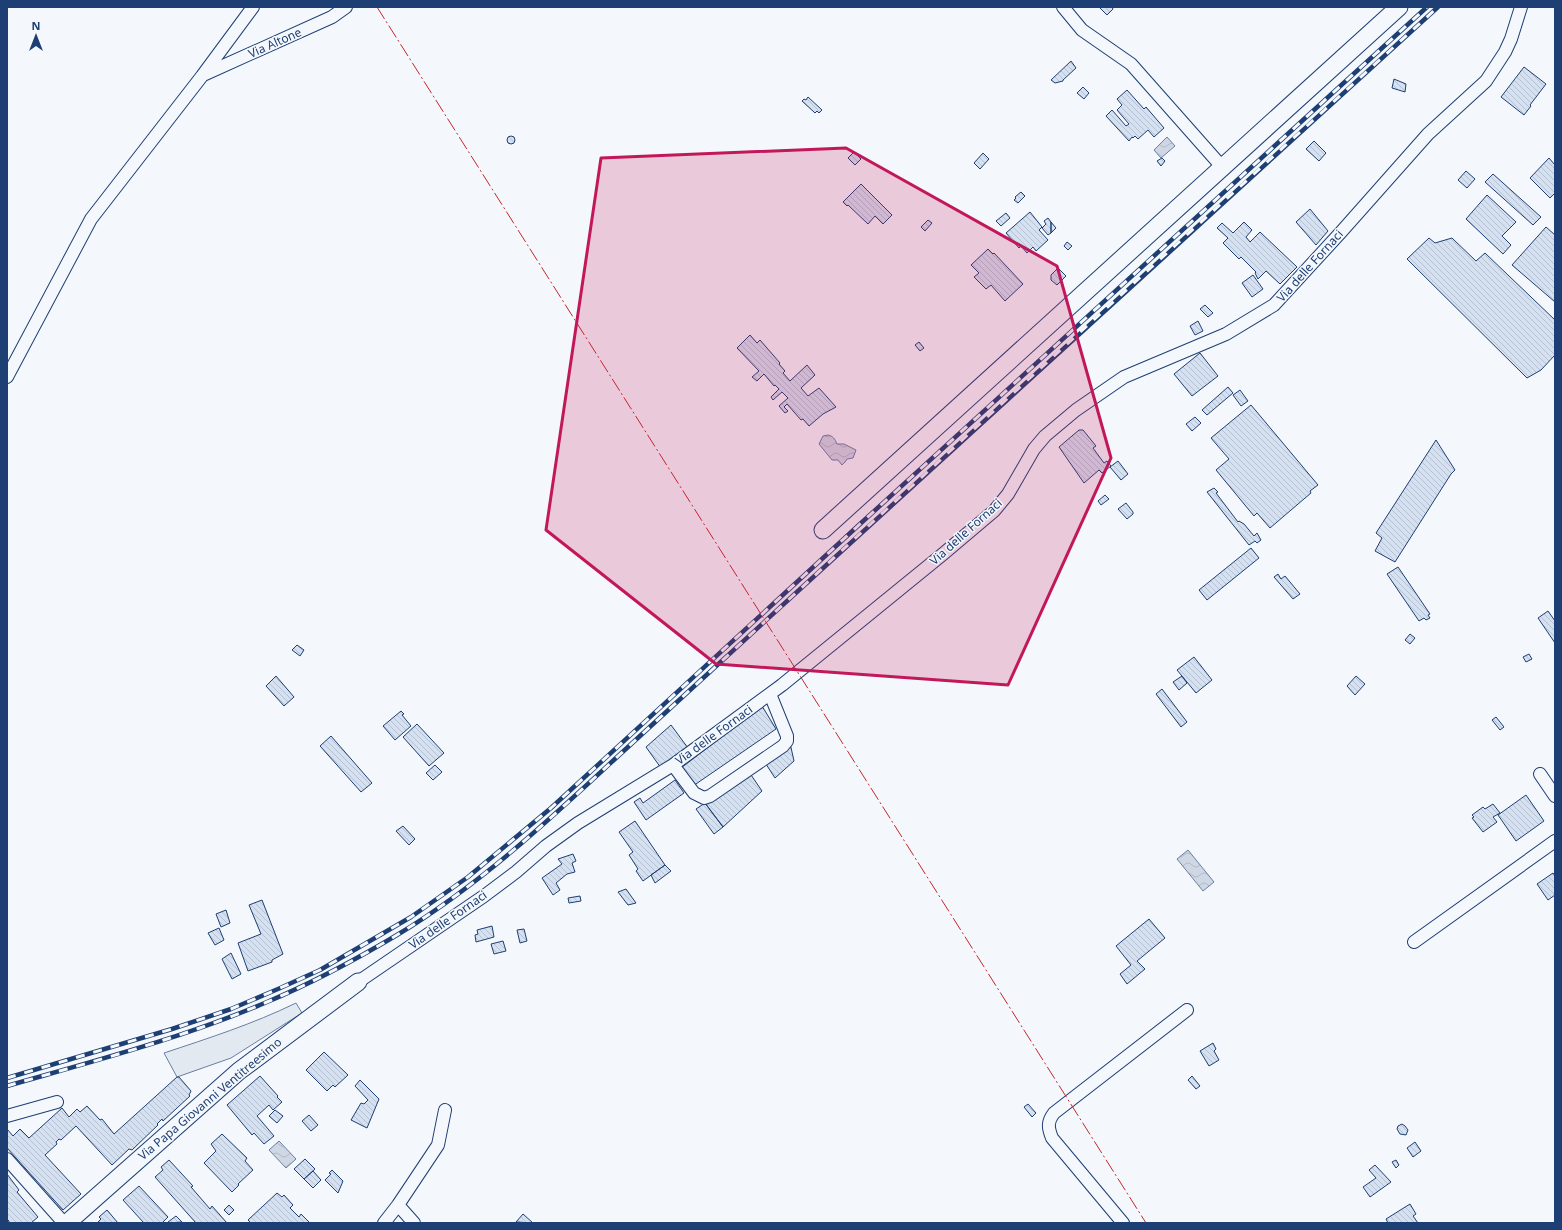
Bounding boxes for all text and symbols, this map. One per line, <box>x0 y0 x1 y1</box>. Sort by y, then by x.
north arrow <box>16 16 56 56</box>
text: N <box>32 18 40 33</box>
street label: Via Altone <box>245 23 304 62</box>
street label: Via delle Fornaci <box>1273 226 1347 305</box>
street label: Via delle Fornaci <box>926 495 1005 569</box>
street label: Via delle Fornaci <box>672 701 756 768</box>
street label: Via delle Fornaci <box>405 886 490 953</box>
street label: Via Papa Giovanni Ventitreesimo <box>134 1033 285 1164</box>

